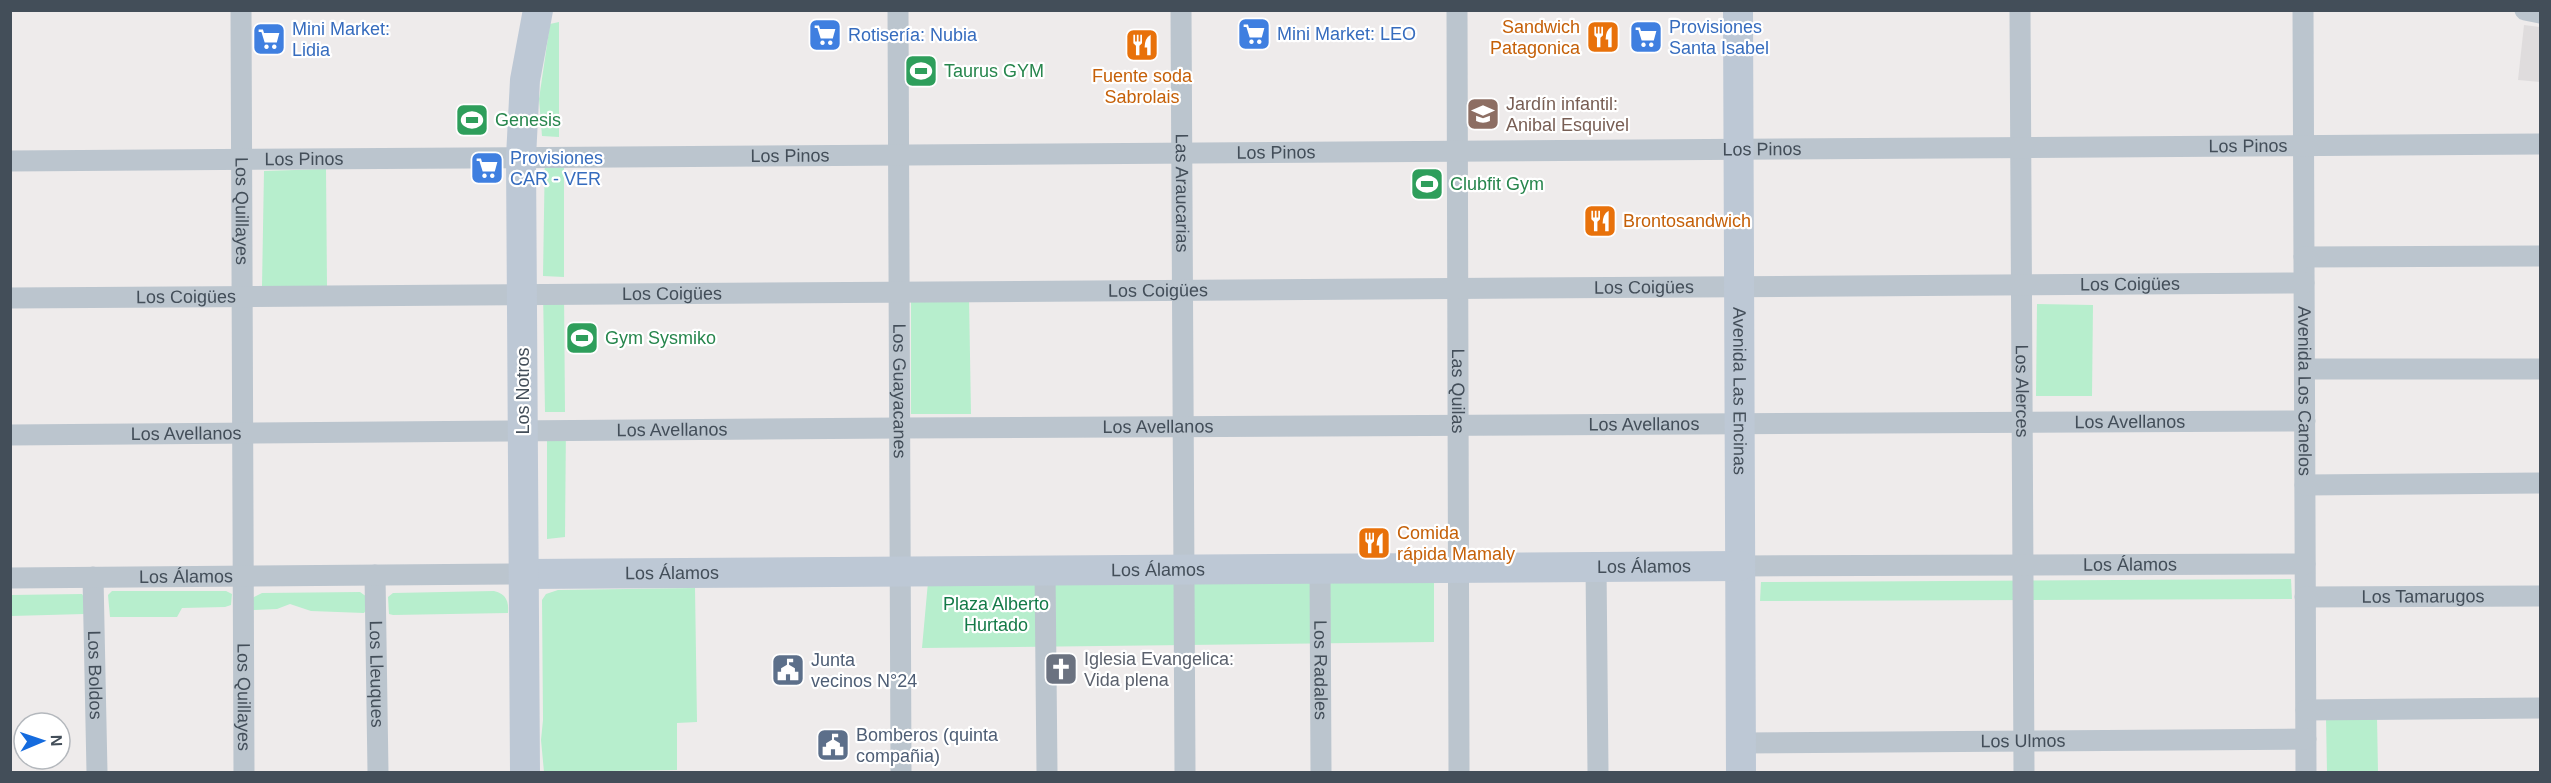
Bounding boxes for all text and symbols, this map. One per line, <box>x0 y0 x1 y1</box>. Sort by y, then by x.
supermarket icon: Mini Market: LEO <box>1236 16 1272 52</box>
supermarket icon: Rotisería: Nubia <box>807 17 843 53</box>
place label: Sandwich Patagonica <box>1490 17 1581 58</box>
place label: Provisiones Santa Isabel <box>1669 17 1769 58</box>
place label: Mini Market: Lidia <box>292 19 390 60</box>
restaurant icon: Sandwich Patagonica <box>1585 19 1621 55</box>
supermarket icon: Provisiones Santa Isabel <box>1628 19 1664 55</box>
supermarket icon: Mini Market: Lidia <box>251 21 287 57</box>
place label: Mini Market: LEO <box>1277 24 1416 44</box>
place label: Rotisería: Nubia <box>848 25 978 45</box>
restaurant icon: Fuente soda Sabrolais <box>1124 27 1160 63</box>
sports icon: Taurus GYM <box>903 53 939 89</box>
place label: Taurus GYM <box>944 61 1044 81</box>
place label: Fuente soda Sabrolais <box>1092 66 1193 107</box>
place label: Jardín infantil: Anibal Esquivel <box>1506 94 1629 135</box>
school or university icon: Jardín infantil: Anibal Esquivel <box>1465 96 1501 132</box>
sports icon: Genesis <box>454 102 490 138</box>
place label: Genesis <box>495 110 561 130</box>
street label: Las Araucarias <box>1172 133 1192 253</box>
street label: Los Pinos <box>2208 136 2288 156</box>
street label: Los Pinos <box>1722 139 1802 159</box>
street label: Los Pinos <box>1236 142 1316 163</box>
street label: Los Pinos <box>750 145 830 166</box>
place label: Provisiones CAR - VER <box>510 148 603 189</box>
street label: Los Pinos <box>264 149 344 169</box>
supermarket icon: Provisiones CAR - VER <box>469 150 505 186</box>
street label: Los Quillayes <box>232 157 252 265</box>
sports icon: Clubfit Gym <box>1409 166 1445 202</box>
place label: Clubfit Gym <box>1450 174 1544 194</box>
restaurant icon: Brontosandwich <box>1582 203 1618 239</box>
place label: Brontosandwich <box>1623 211 1751 231</box>
street label: Los Coigües <box>2080 274 2180 294</box>
street label: Los Coigües <box>1594 277 1694 298</box>
street label: Los Coigües <box>1108 280 1208 301</box>
street label: Los Coigües <box>622 283 722 304</box>
street label: Los Coigües <box>136 287 236 307</box>
street label: Avenida Los Canelos <box>2294 306 2315 476</box>
street label: Avenida Las Encinas <box>1729 307 1750 475</box>
sports icon: Gym Sysmiko <box>564 320 600 356</box>
street label: Los Guayacanes <box>889 323 910 459</box>
place label: Gym Sysmiko <box>605 328 716 348</box>
street label: Los Alerces <box>2012 344 2032 438</box>
street label: Los Notros <box>513 347 533 435</box>
street label: Las Quilas <box>1448 348 1468 434</box>
street label: Los Avellanos <box>2075 412 2185 432</box>
street label: Los Avellanos <box>1589 414 1699 435</box>
street label: Los Avellanos <box>1103 416 1213 437</box>
street label: Los Avellanos <box>617 419 727 440</box>
street label: Los Avellanos <box>131 423 241 444</box>
place label: Comida rápida Mamaly <box>1397 523 1515 564</box>
restaurant icon: Comida rápida Mamaly <box>1356 525 1392 561</box>
street label: Los Álamos <box>2083 554 2177 575</box>
street label: Los Álamos <box>1597 556 1691 577</box>
street label: Los Álamos <box>1111 560 1205 580</box>
street label: Los Álamos <box>625 563 719 583</box>
street label: Los Álamos <box>139 566 233 587</box>
street label: Los Tamarugos <box>2362 586 2484 607</box>
park label: Plaza Alberto Hurtado <box>943 594 1049 635</box>
street label: Los Lleuques <box>366 620 387 728</box>
street label: Los Radales <box>1310 620 1331 720</box>
street label: Los Boldos <box>84 630 106 720</box>
street label: Los Quillayes <box>233 643 254 751</box>
place label: Iglesia Evangelica: Vida plena <box>1084 649 1234 690</box>
place label: Junta vecinos N°24 <box>811 650 917 691</box>
church icon: Iglesia Evangelica: Vida plena <box>1043 651 1079 687</box>
public building icon: Junta vecinos N°24 <box>770 652 806 688</box>
north arrow <box>12 711 72 771</box>
place label: Bomberos (quinta compañia) <box>856 725 999 766</box>
public building icon: Bomberos (quinta compañia) <box>815 727 851 763</box>
street label: Los Ulmos <box>1980 731 2066 751</box>
text: N <box>48 734 65 747</box>

